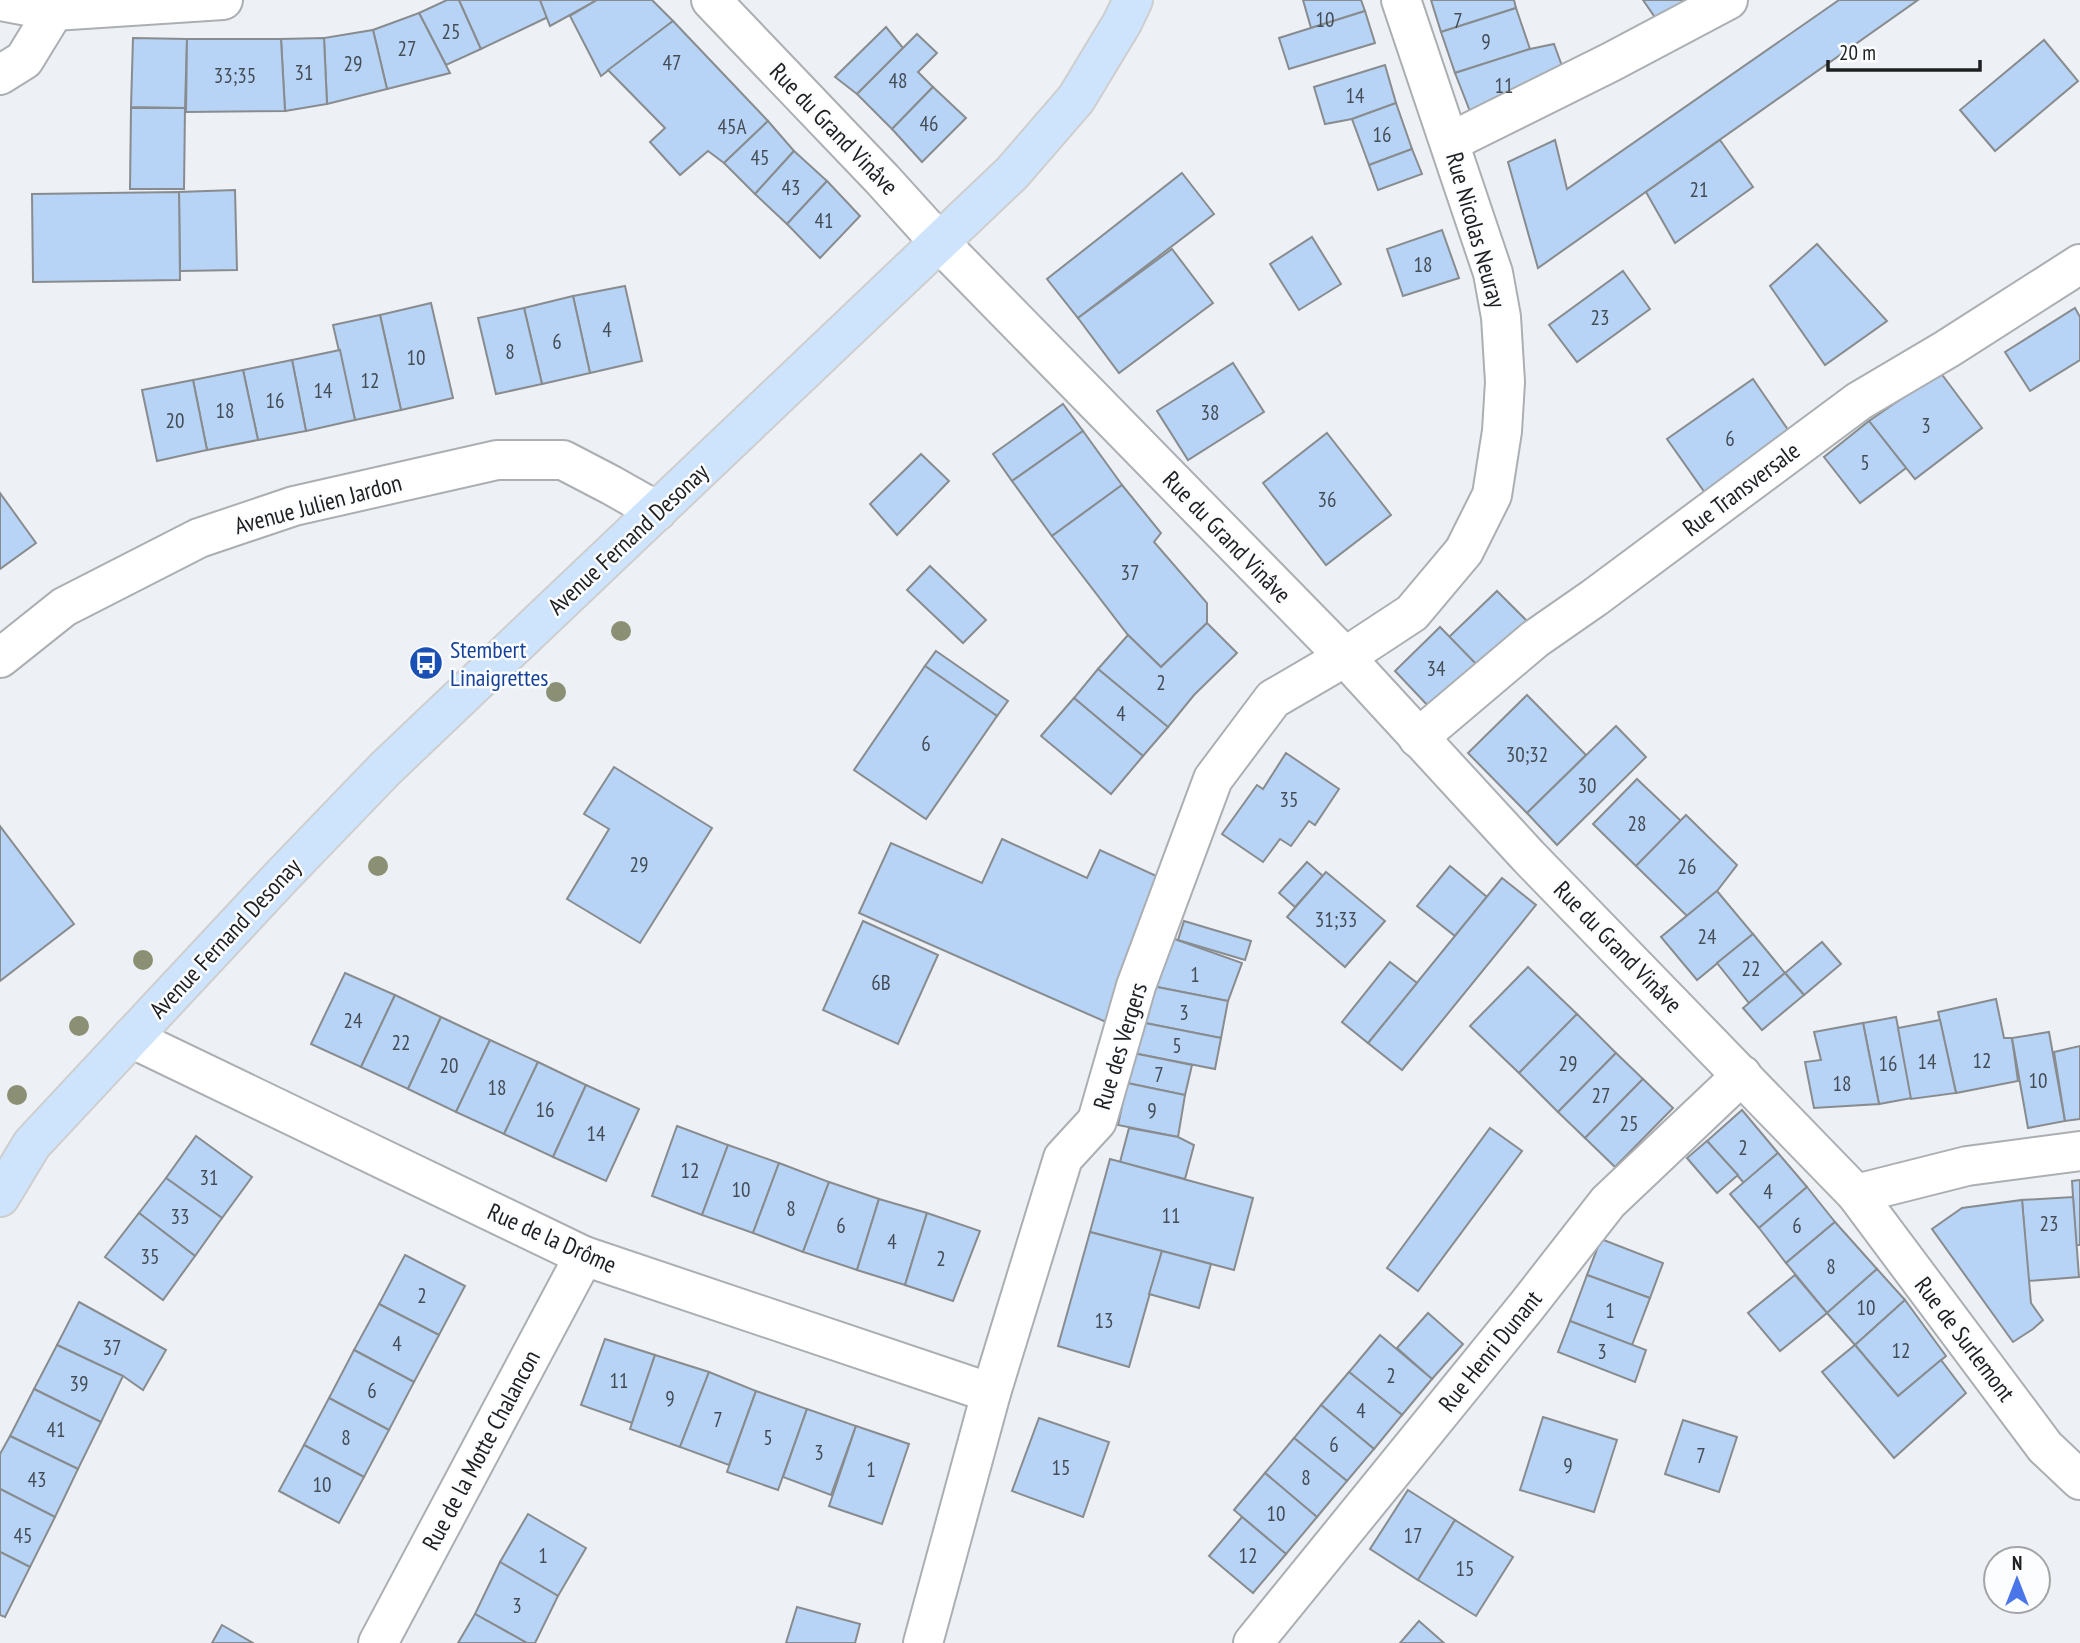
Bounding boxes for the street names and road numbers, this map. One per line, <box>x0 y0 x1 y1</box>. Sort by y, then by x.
street label: Rue du Grand Vinâve <box>763 56 905 202</box>
street label: Rue Nicolas Neuray <box>1439 149 1513 311</box>
street label: Rue Transversale <box>1676 435 1806 543</box>
street label: Avenue Fernand Desonay <box>541 457 715 621</box>
street label: Rue du Grand Vinâve <box>1156 464 1298 610</box>
street label: Avenue Julien Jardon <box>231 467 405 541</box>
street label: Avenue Fernand Desonay <box>143 851 307 1025</box>
street label: Rue du Grand Vinâve <box>1547 874 1689 1020</box>
street label: Rue des Vergers <box>1086 979 1154 1113</box>
street label: Rue de la Drôme <box>483 1196 621 1280</box>
street label: Rue de Surlemont <box>1908 1270 2022 1408</box>
street label: Rue Henri Dunant <box>1432 1284 1549 1418</box>
street label: Rue de la Motte Chalancon <box>415 1345 547 1555</box>

